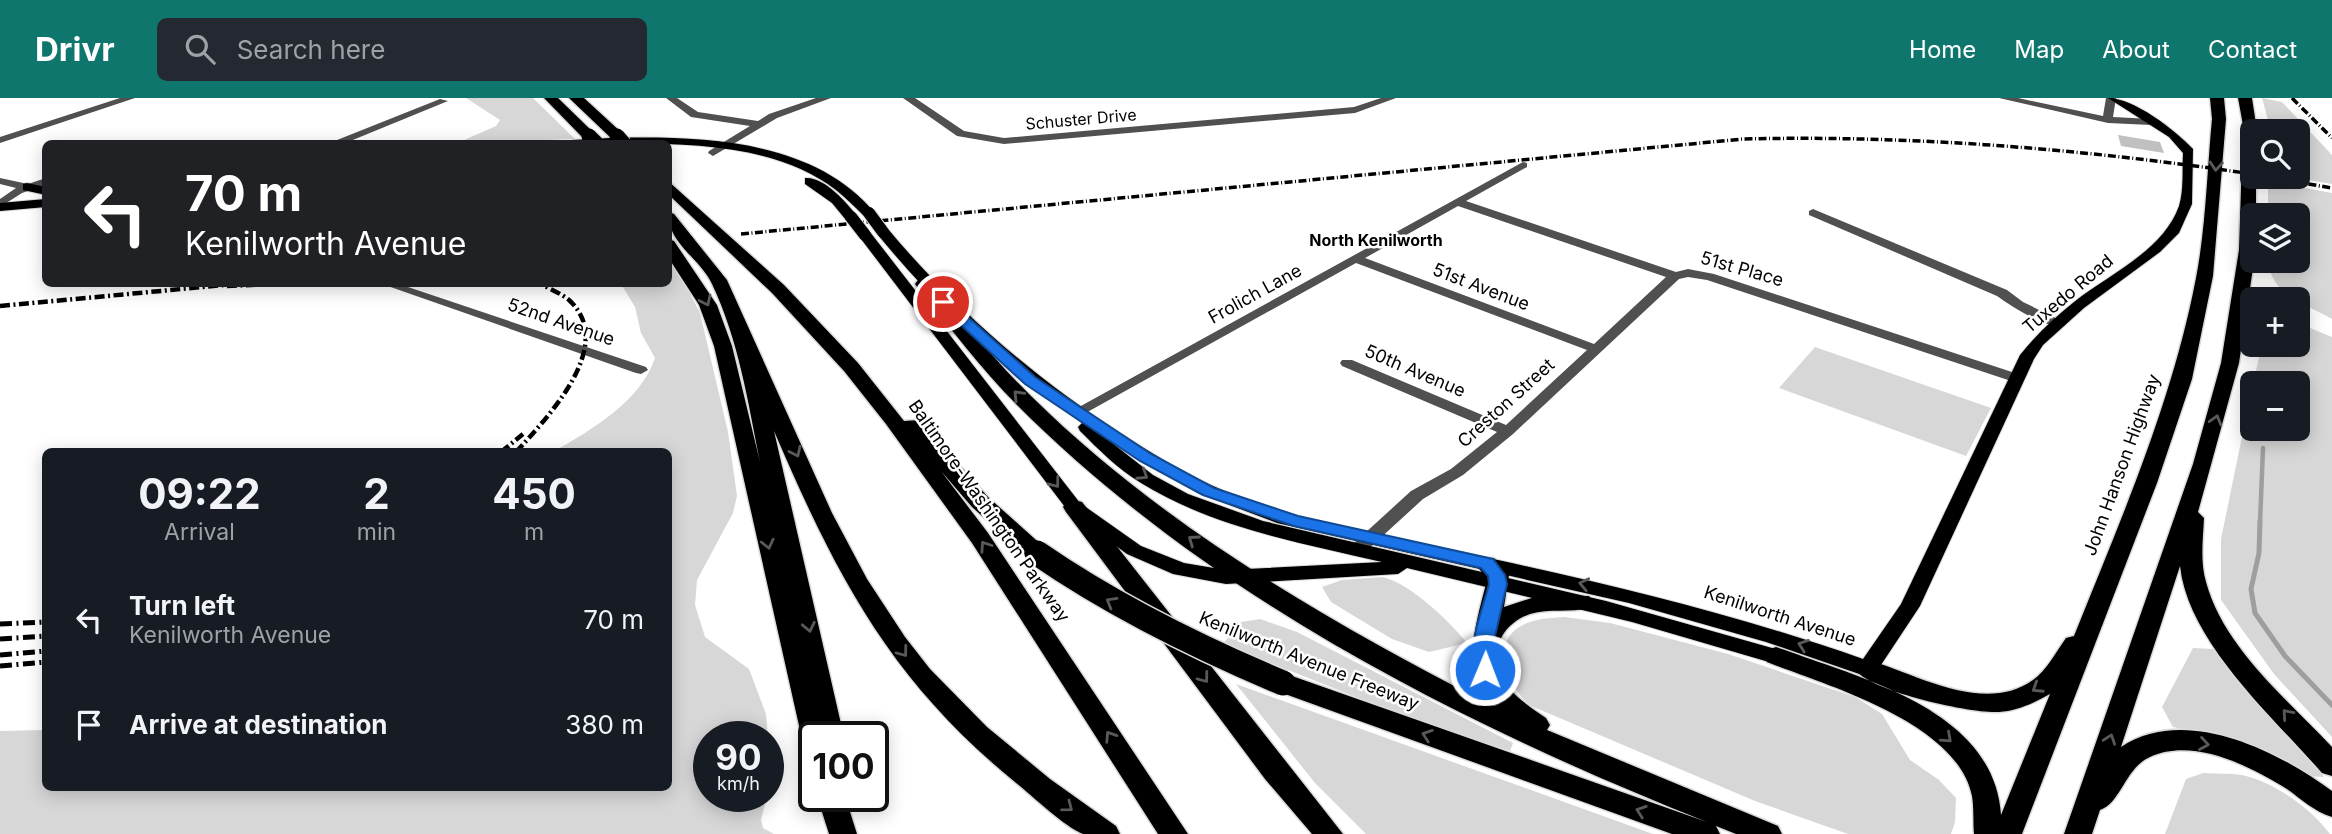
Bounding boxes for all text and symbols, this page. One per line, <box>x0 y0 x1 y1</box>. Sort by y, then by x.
search box <box>157 18 647 81</box>
text: Drivr <box>35 29 115 69</box>
icon: search <box>181 30 219 68</box>
text: Search here <box>237 34 385 65</box>
text: Home <box>1909 35 1976 64</box>
text: Map <box>2014 35 2064 64</box>
text: About <box>2102 35 2170 64</box>
text: Contact <box>2208 35 2297 64</box>
street label: Schuster Drive <box>1025 104 1137 134</box>
map controls <box>2240 119 2310 441</box>
button: search <box>2240 119 2310 189</box>
one-way arrow <box>2208 161 2223 172</box>
text: 70 m <box>185 164 302 223</box>
icon: left <box>70 168 161 259</box>
button: layers <box>2240 203 2310 273</box>
text: Kenilworth Avenue <box>185 224 466 263</box>
district label: North Kenilworth <box>1309 230 1443 250</box>
street label: 51st Place <box>1698 247 1786 290</box>
street label: Tuxedo Road <box>2018 250 2117 337</box>
street label: 51st Avenue <box>1430 258 1533 315</box>
street label: Frolich Lane <box>1204 259 1305 328</box>
pin <box>913 272 973 332</box>
icon: arrive <box>924 283 962 321</box>
button: + <box>2240 287 2310 357</box>
street label: 52nd Avenue <box>505 293 617 350</box>
one-way arrow <box>697 294 711 306</box>
street label: 50th Avenue <box>1362 340 1469 401</box>
street label: Creston Street <box>1453 354 1558 451</box>
street label: John Hanson Highway <box>2079 371 2164 558</box>
button: − <box>2240 371 2310 441</box>
one-way arrow <box>1013 390 1026 403</box>
street label: Baltimore-Washington Parkway <box>904 396 1074 626</box>
one-way arrow <box>2208 415 2222 427</box>
one-way arrow <box>787 445 801 457</box>
one-way arrow <box>1136 467 1149 480</box>
text: 09:22 <box>138 468 261 519</box>
text: 2 <box>363 468 390 519</box>
text: 450 <box>492 468 576 519</box>
one-way arrow <box>1047 475 1060 488</box>
text: Arrival <box>164 518 235 546</box>
text: min <box>357 518 396 546</box>
text: m <box>524 518 544 546</box>
one-way arrow <box>1188 536 1201 548</box>
one-way arrow <box>760 538 775 550</box>
one-way arrow <box>981 541 993 554</box>
one-way arrow <box>1578 578 1590 593</box>
street label: Kenilworth Avenue <box>1702 581 1859 650</box>
text: Turn left <box>129 590 235 621</box>
one-way arrow <box>1106 597 1119 610</box>
icon: left <box>70 601 108 639</box>
text: 70 m <box>583 604 644 635</box>
street label: Kenilworth Avenue Freeway <box>1196 607 1422 714</box>
text: Kenilworth Avenue <box>129 621 331 649</box>
one-way arrow <box>800 621 815 633</box>
position arrow <box>1448 633 1522 707</box>
one-way arrow <box>1798 639 1810 653</box>
one-way arrow <box>894 644 907 657</box>
one-way arrow <box>1196 671 1208 683</box>
one-way arrow <box>2032 680 2045 693</box>
icon: arrive <box>70 706 108 744</box>
text: Arrive at destination <box>129 709 388 740</box>
text: 380 m <box>565 709 644 740</box>
one-way arrow <box>2283 709 2295 722</box>
speed limit sign: 100 <box>798 721 889 812</box>
one-way arrow <box>1421 729 1433 743</box>
one-way arrow <box>1939 729 1952 742</box>
one-way arrow <box>1106 730 1119 743</box>
one-way arrow <box>2102 734 2116 746</box>
text: 90 <box>715 736 762 778</box>
one-way arrow <box>2199 736 2210 751</box>
text: km/h <box>717 773 760 794</box>
one-way arrow <box>1060 799 1072 812</box>
one-way arrow <box>1636 805 1648 819</box>

